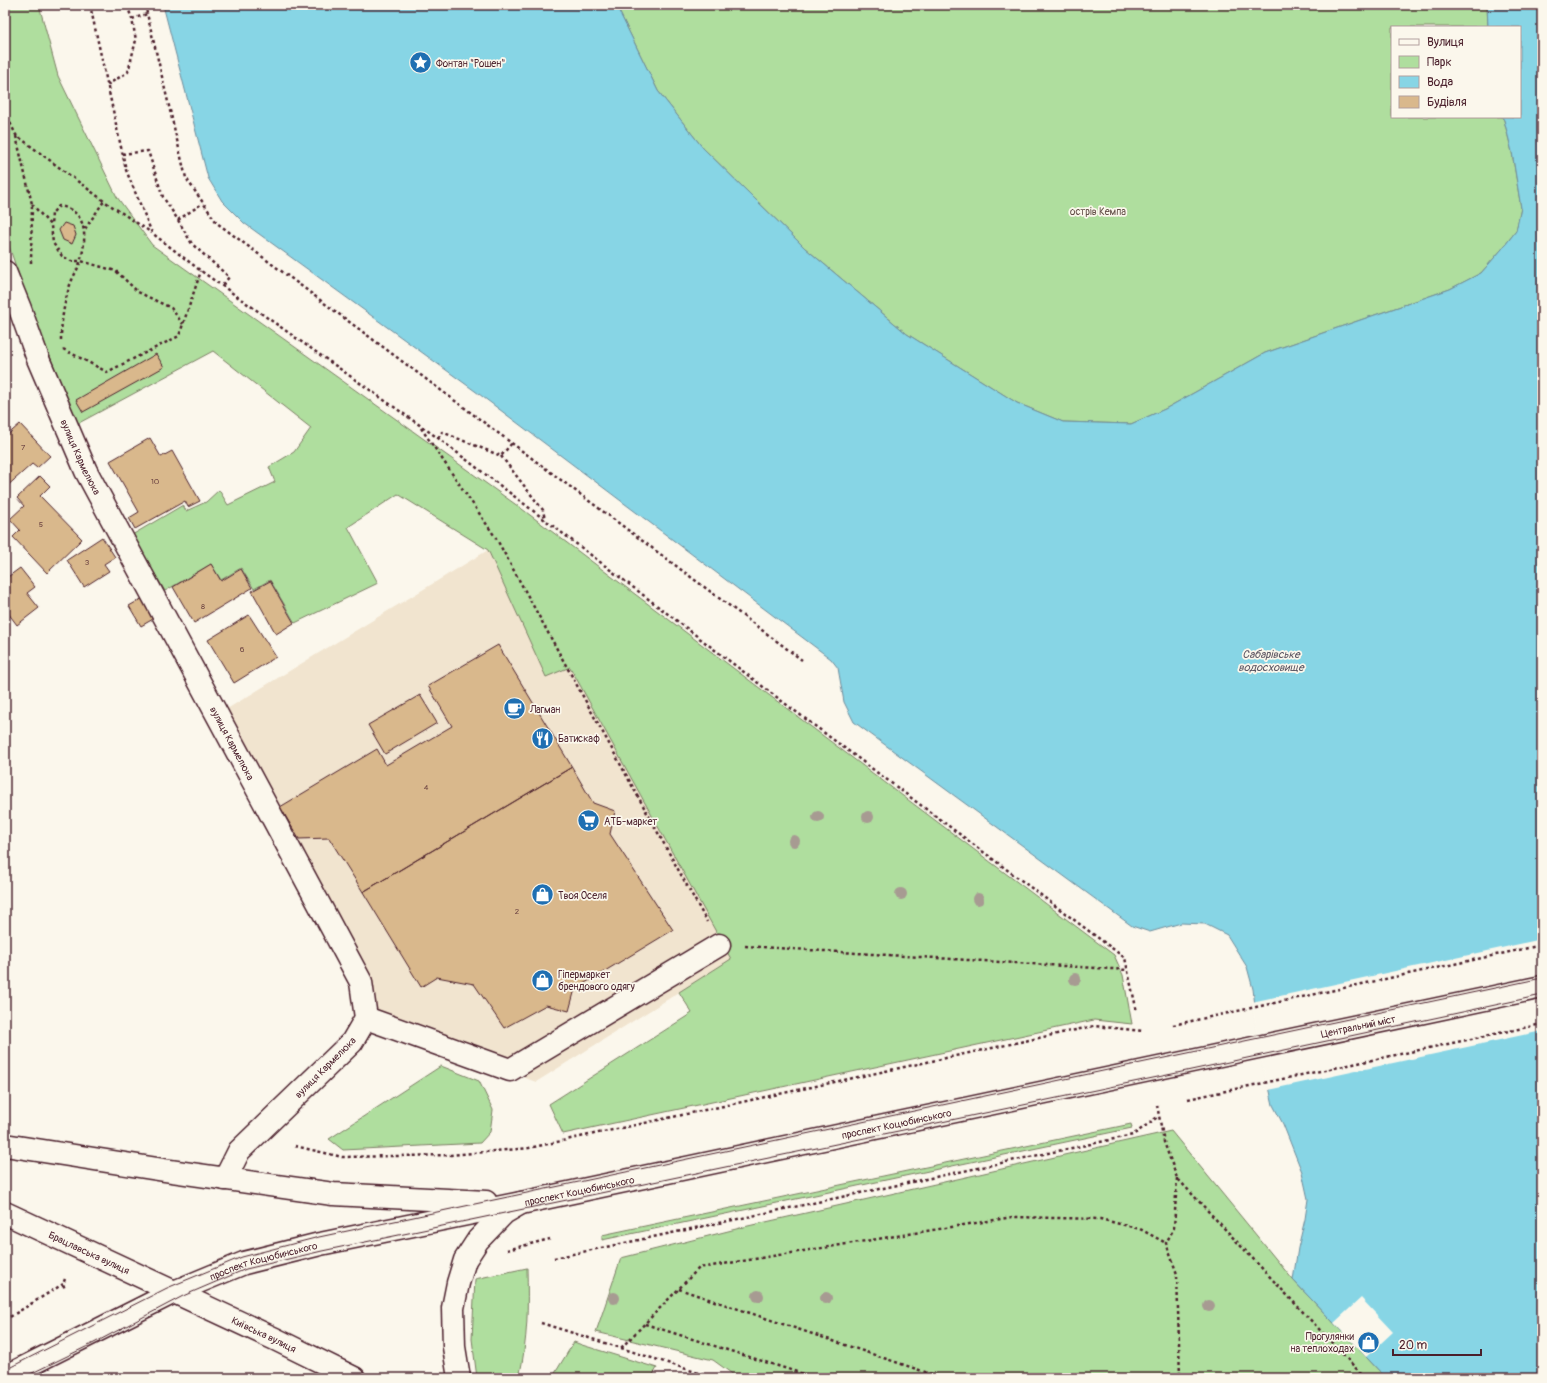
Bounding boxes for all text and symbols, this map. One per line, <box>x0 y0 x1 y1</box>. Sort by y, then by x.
legend <box>1391 26 1521 118</box>
text: Вулиця <box>1427 35 1464 50</box>
place icon: Фонтан "Рошен" <box>408 50 434 76</box>
text: Парк <box>1427 55 1452 70</box>
place label: Фонтан "Рошен" <box>436 58 505 70</box>
text: Вода <box>1427 75 1453 90</box>
text: Будівля <box>1427 95 1467 110</box>
park label: острів Кемпа <box>1070 206 1126 218</box>
street label: вулиця Кармелюка <box>58 418 103 497</box>
house number: 7 <box>21 443 26 452</box>
house number: 10 <box>151 477 160 486</box>
house number: 5 <box>39 520 43 529</box>
house number: 3 <box>85 558 90 567</box>
house number: 8 <box>201 602 205 611</box>
house number: 6 <box>240 645 245 654</box>
water label: Сабарівське водосховище <box>1238 648 1305 674</box>
cafe icon: Лагман <box>502 696 528 722</box>
place label: Лагман <box>529 704 560 716</box>
street label: вулиця Кармелюка <box>207 705 256 783</box>
restaurant icon: Батискаф <box>530 725 556 751</box>
place label: Батискаф <box>558 733 600 745</box>
house number: 4 <box>424 783 429 792</box>
supermarket icon: АТБ-маркет <box>575 808 601 834</box>
place label: АТБ-маркет <box>604 816 657 828</box>
shop icon: Твоя Оселя <box>530 882 556 908</box>
place label: Твоя Оселя <box>558 890 607 902</box>
house number: 2 <box>515 907 520 916</box>
shop icon: Гіпермаркет брендового одягу <box>529 967 555 993</box>
place label: Гіпермаркет брендового одягу <box>558 969 635 993</box>
street label: Центральний міст <box>1320 1013 1397 1041</box>
street label: вулиця Кармелюка <box>293 1034 359 1101</box>
street label: проспект Коцюбинського <box>841 1107 953 1142</box>
street label: проспект Коцюбинського <box>524 1174 636 1209</box>
street label: Брацлавська вулиця <box>46 1229 132 1277</box>
street label: проспект Коцюбинського <box>208 1240 319 1284</box>
street label: Київська вулиця <box>229 1315 298 1356</box>
shop icon: Прогулянки на теплоходах <box>1356 1329 1382 1355</box>
place label: Прогулянки на теплоходах <box>1291 1331 1355 1355</box>
scale bar <box>1393 1331 1481 1357</box>
text: 20 m <box>1399 1338 1428 1353</box>

